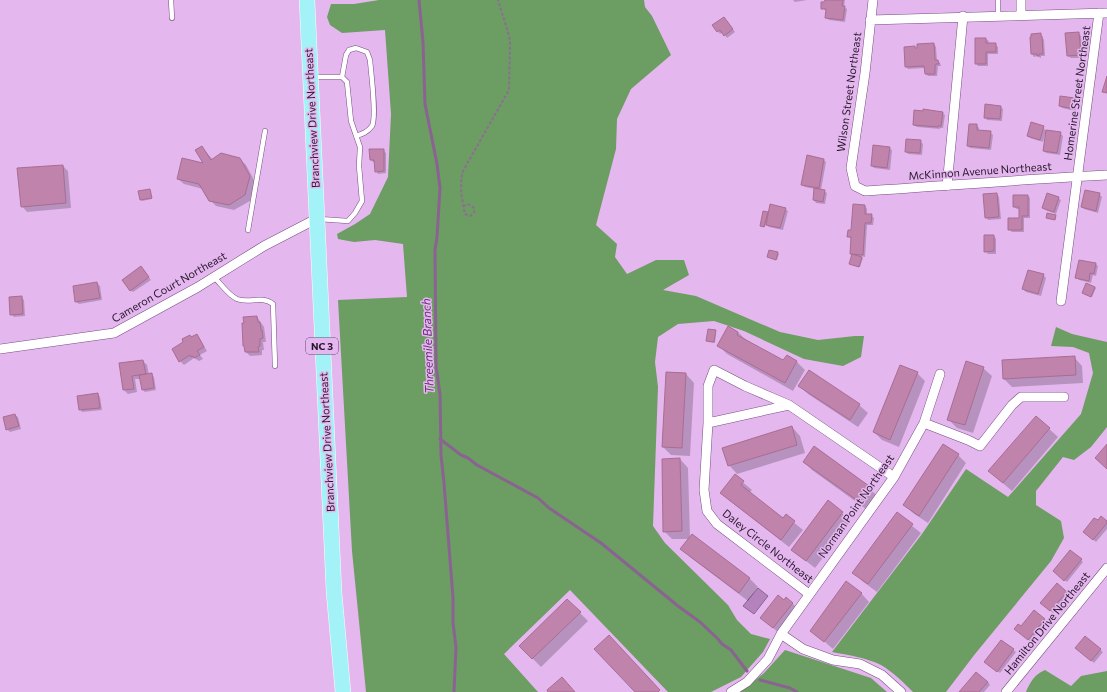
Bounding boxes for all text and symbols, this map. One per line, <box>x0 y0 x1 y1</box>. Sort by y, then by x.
street label: Homerine Street Northeast <box>1061 24 1092 161</box>
street label: Wilson Street Northeast <box>834 31 863 153</box>
street label: Branchview Drive Northeast <box>301 47 322 188</box>
street label: McKinnon Avenue Northeast <box>908 159 1053 182</box>
street label: Cameron Court Northeast <box>109 248 229 325</box>
water label: Threemile Branch <box>418 298 436 394</box>
road number: NC 3 <box>306 338 338 354</box>
street label: Branchview Drive Northeast <box>316 371 337 512</box>
street label: Norman Point Northeast <box>815 451 897 560</box>
street label: Daley Circle Northeast <box>720 506 817 585</box>
street label: Hamilton Drive Northeast <box>1001 568 1092 677</box>

